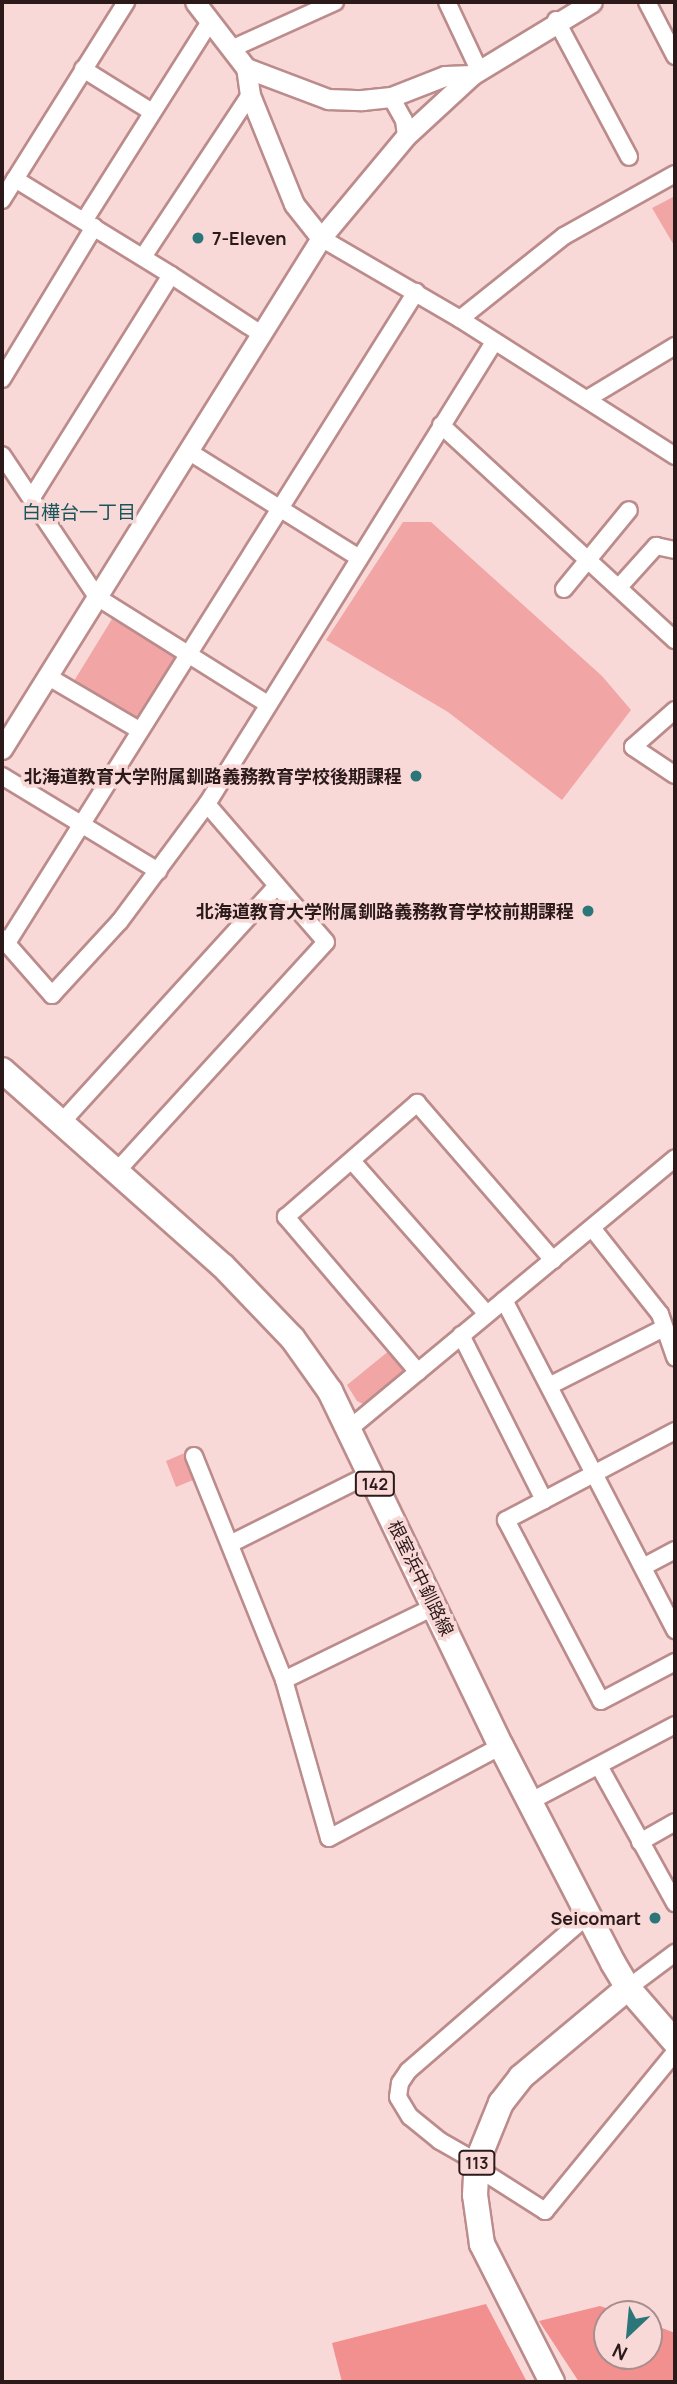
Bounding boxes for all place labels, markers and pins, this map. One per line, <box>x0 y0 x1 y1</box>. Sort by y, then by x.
place label: 7-Eleven <box>212 227 287 249</box>
marker: 7-Eleven <box>190 230 206 246</box>
place label: 北海道教育大学附属釧路義務教育学校後期課程 <box>24 765 402 787</box>
marker: 北海道教育大学附属釧路義務教育学校後期課程 <box>408 768 424 784</box>
place label: 北海道教育大学附属釧路義務教育学校前期課程 <box>196 900 574 922</box>
marker: 北海道教育大学附属釧路義務教育学校前期課程 <box>580 903 596 919</box>
place label: Seicomart <box>551 1907 641 1929</box>
marker: Seicomart <box>647 1910 663 1926</box>

